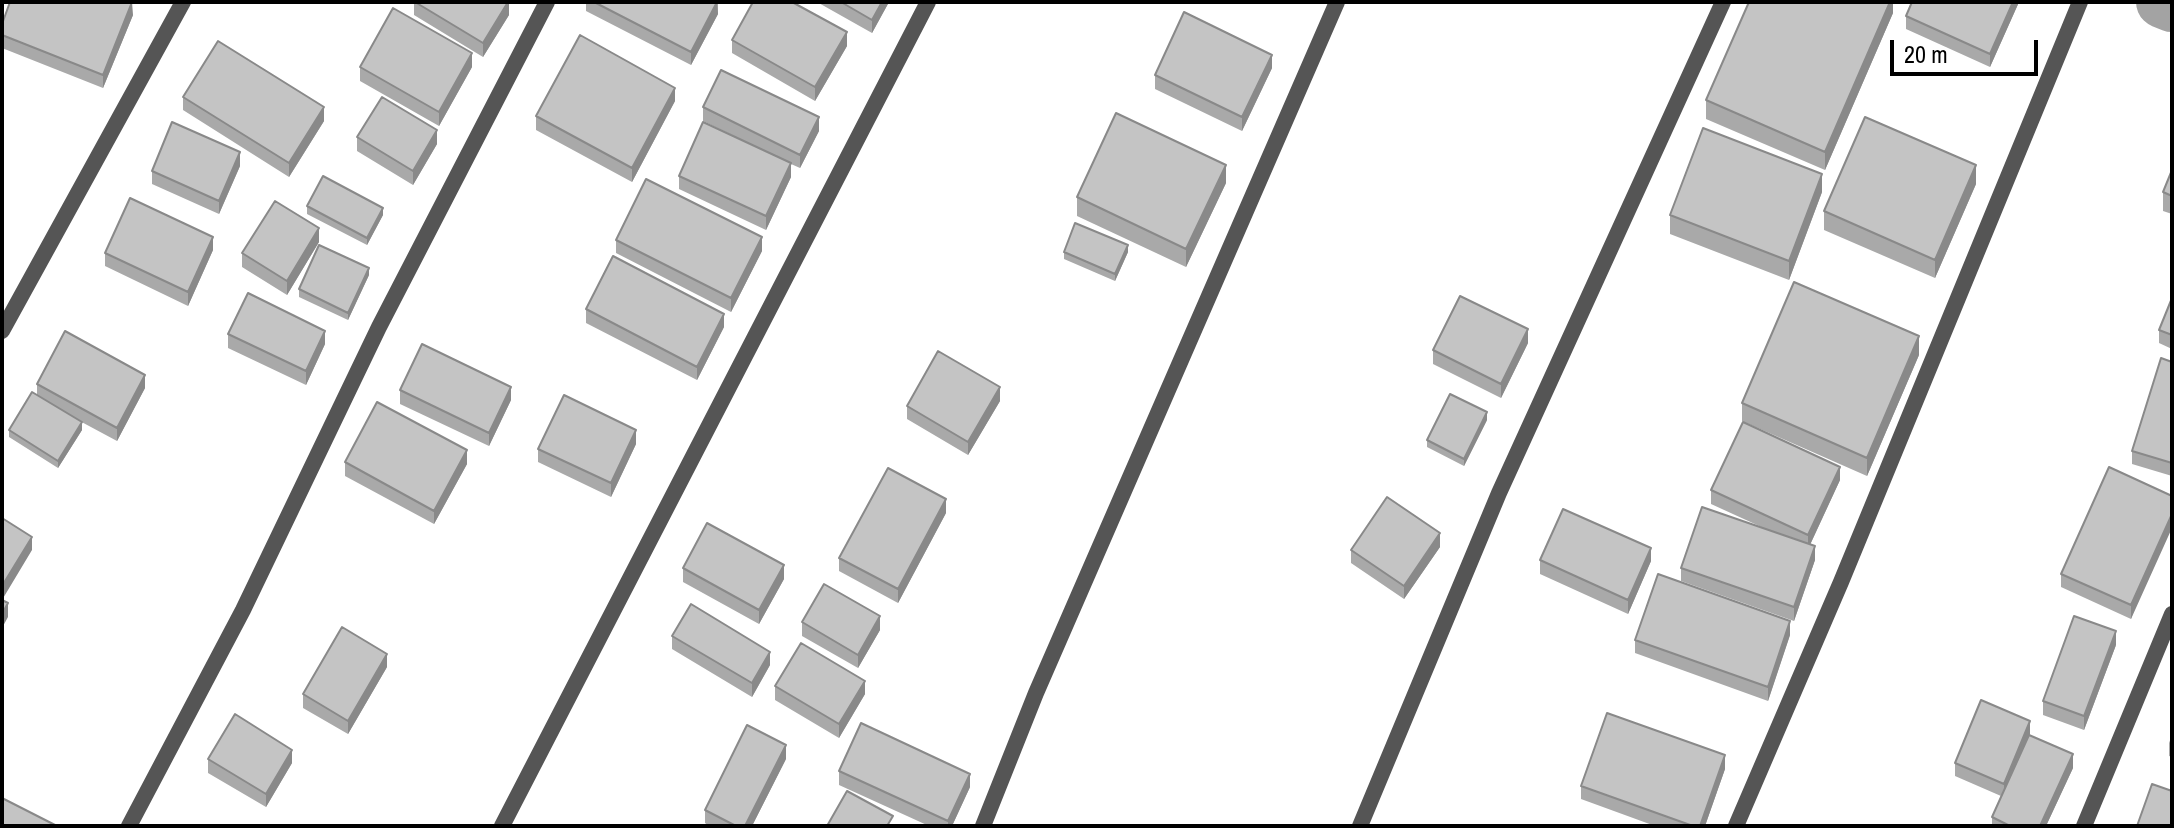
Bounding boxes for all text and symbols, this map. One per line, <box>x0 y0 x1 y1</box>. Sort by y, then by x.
scale bar <box>1894 24 2042 74</box>
text: 20 m <box>1904 38 1948 70</box>

